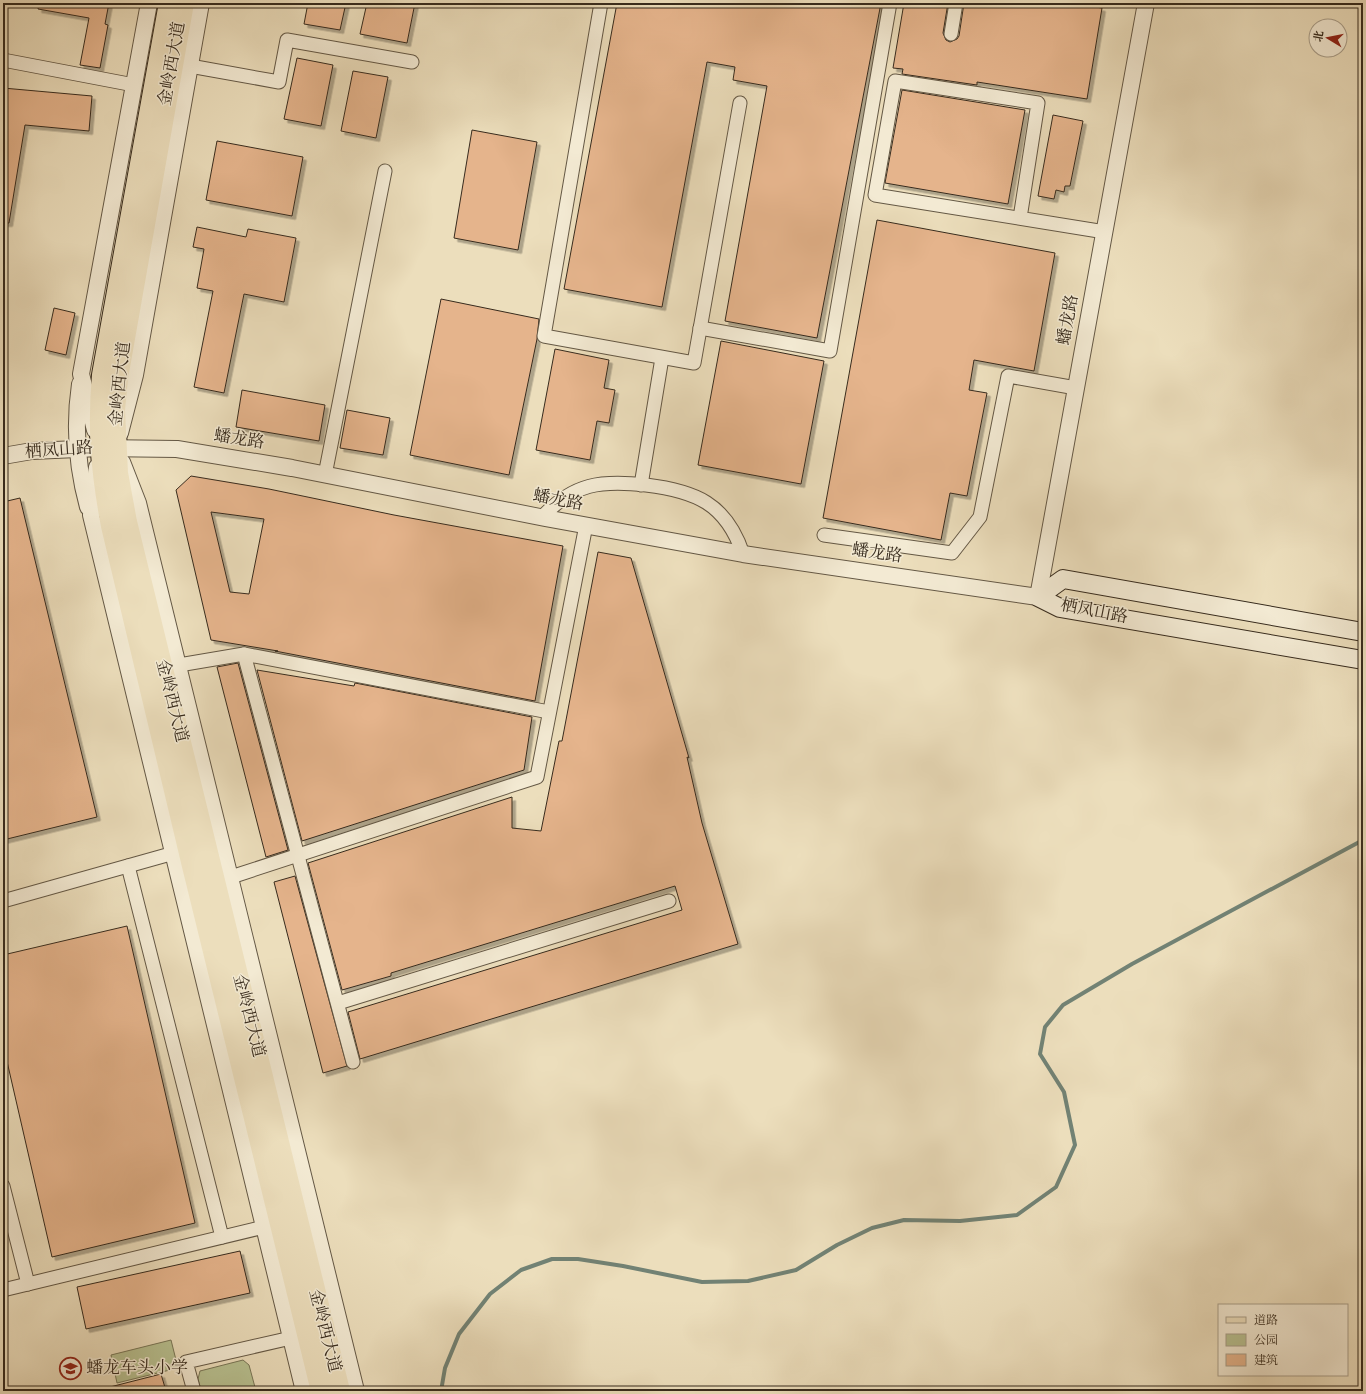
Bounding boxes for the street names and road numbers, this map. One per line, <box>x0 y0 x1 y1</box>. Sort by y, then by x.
street label: 金岭西大道 <box>154 20 192 108</box>
street label: 蟠龙路 <box>1053 293 1085 347</box>
street label: 金岭西大道 <box>105 340 137 428</box>
street label: 蟠龙路 <box>212 424 266 456</box>
street label: 栖凤山路 <box>24 437 94 465</box>
street label: 蟠龙路 <box>531 484 585 518</box>
street label: 蟠龙路 <box>850 539 904 569</box>
street label: 栖凤山路 <box>1058 594 1130 630</box>
street label: 金岭西大道 <box>149 657 193 745</box>
street label: 金岭西大道 <box>226 972 270 1060</box>
street label: 金岭西大道 <box>302 1287 346 1375</box>

